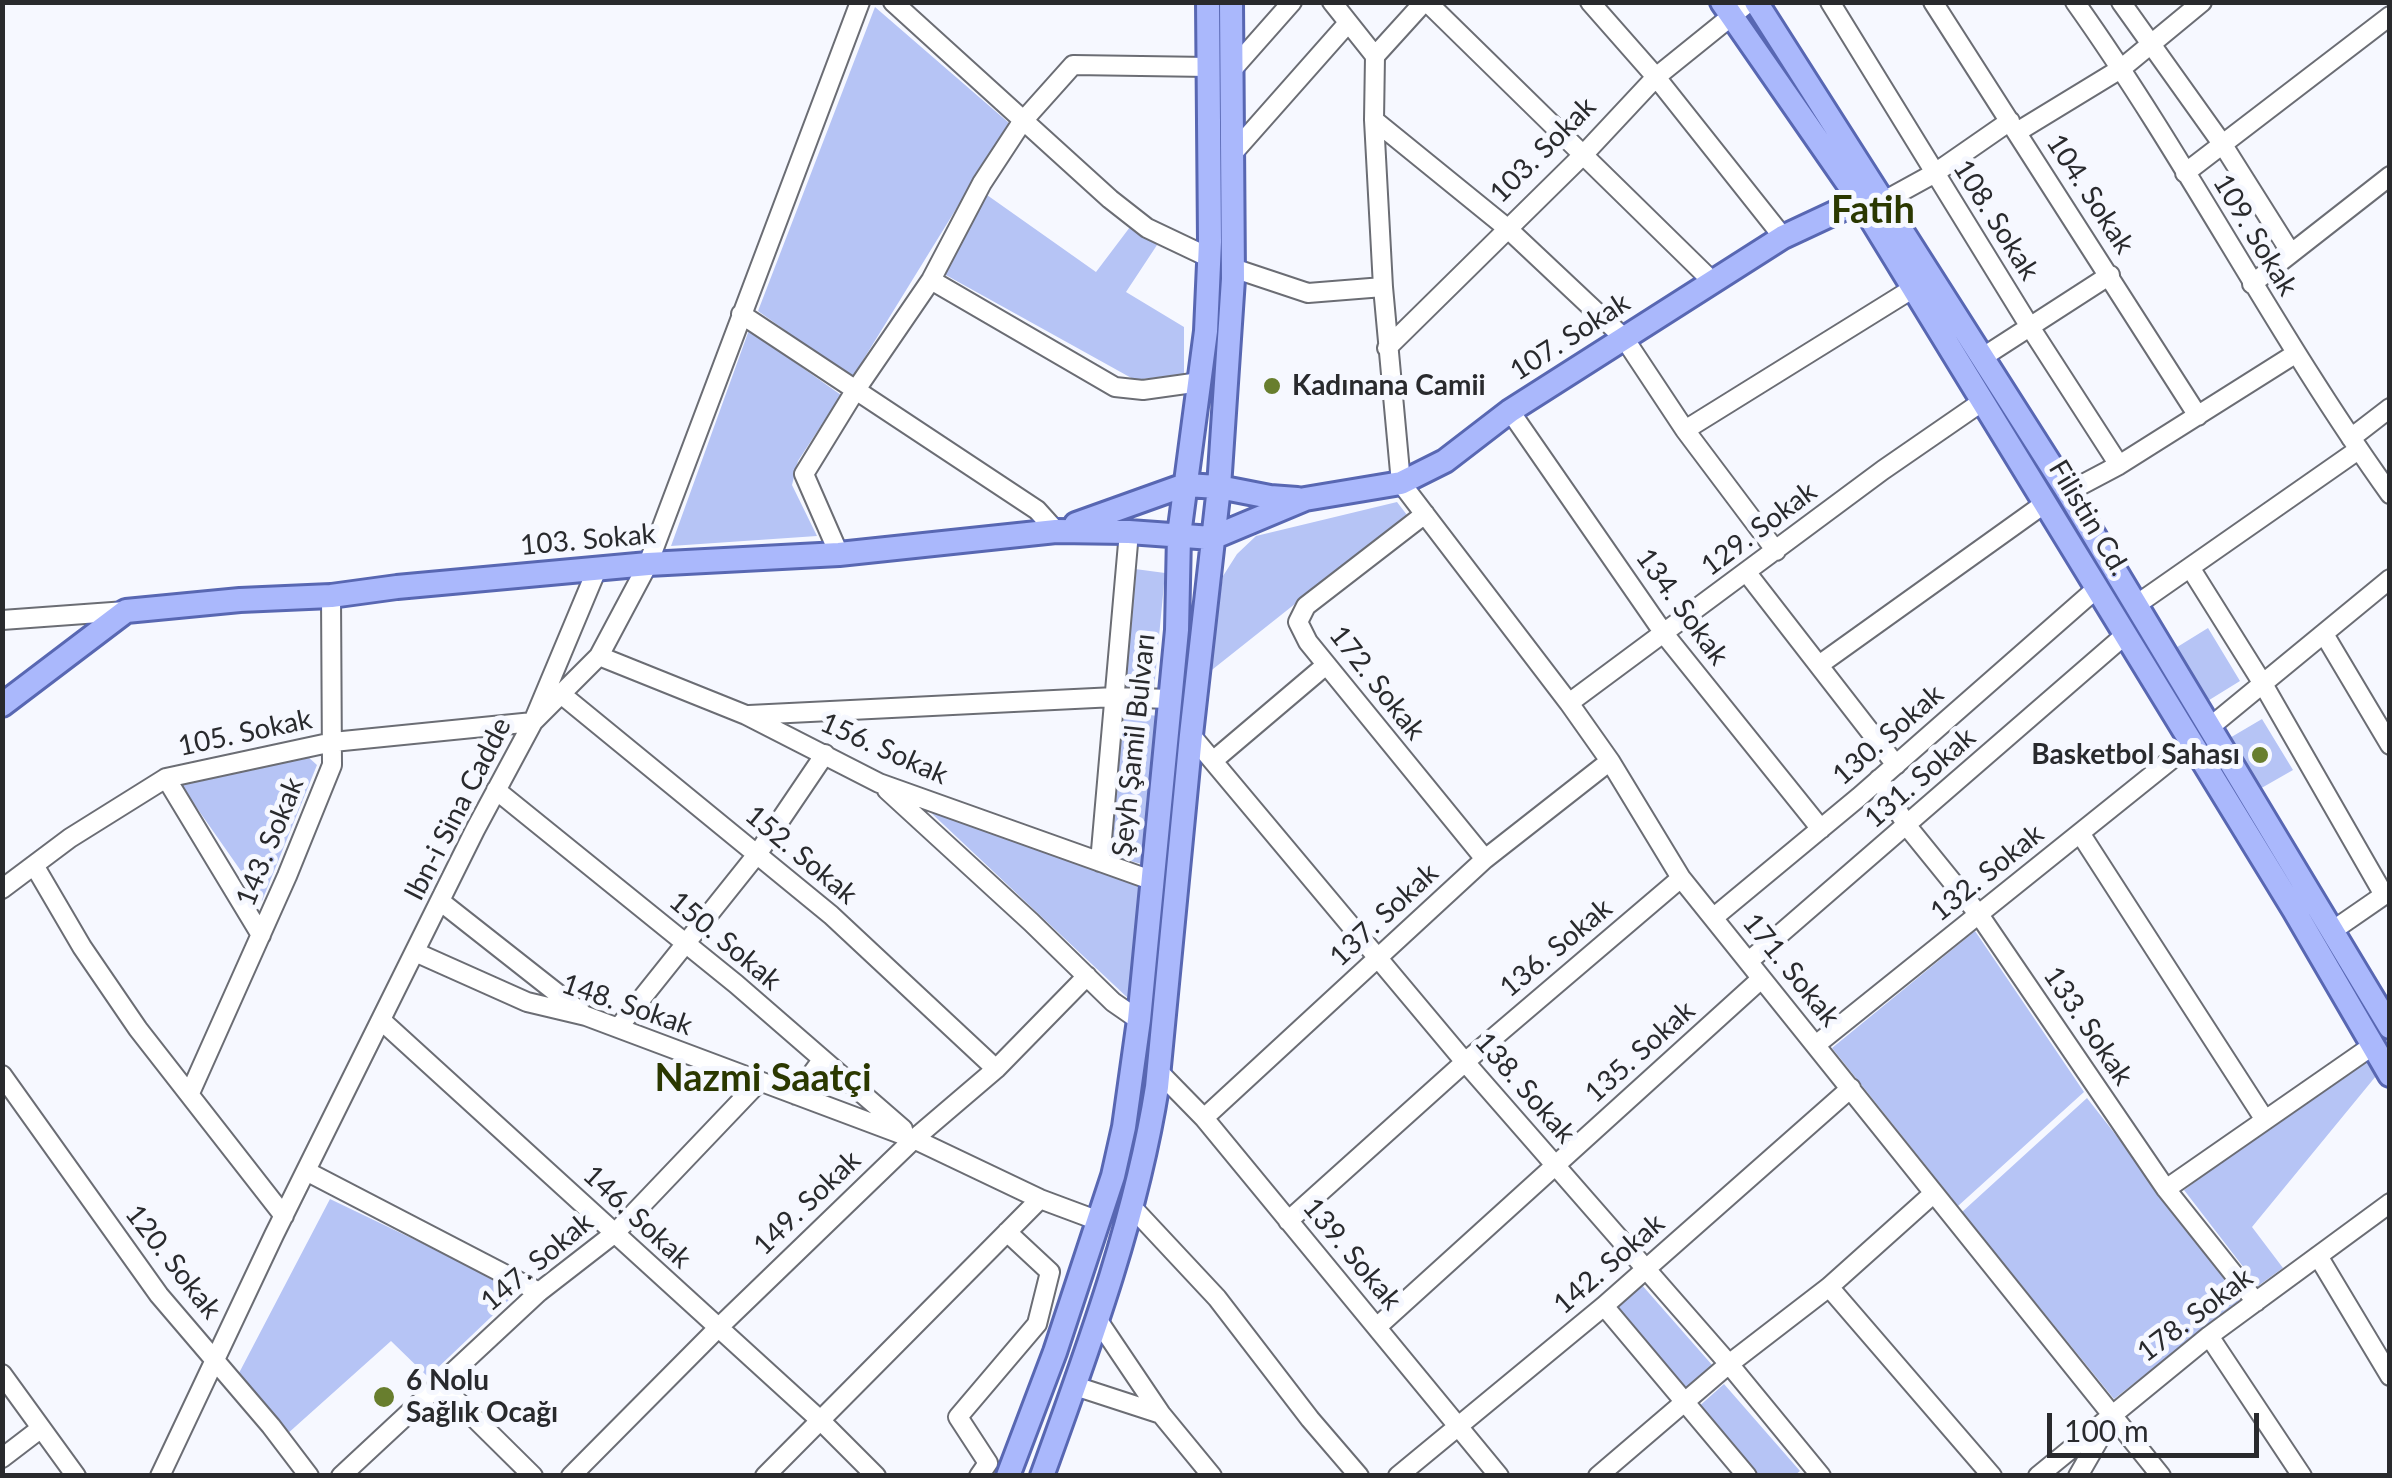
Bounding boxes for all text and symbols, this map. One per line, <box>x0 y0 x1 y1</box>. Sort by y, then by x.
street label: 103. Sokak <box>1483 90 1603 210</box>
street label: 104. Sokak <box>2039 128 2141 260</box>
street label: 108. Sokak <box>1946 153 2046 287</box>
street label: 109. Sokak <box>2206 168 2304 302</box>
district label: Fatih <box>1831 188 1915 234</box>
street label: 107. Sokak <box>1504 286 1636 388</box>
place label: Kadınana Camii <box>1292 369 1486 403</box>
marker: Kadınana Camii <box>1261 375 1283 397</box>
street label: Filistin Cd. <box>2041 454 2137 582</box>
street label: 129. Sokak <box>1695 475 1823 583</box>
street label: 103. Sokak <box>519 517 657 563</box>
street label: 134. Sokak <box>1628 542 1736 672</box>
street label: 172. Sokak <box>1322 619 1432 747</box>
street label: Şeyh Şamil Bulvarı <box>1106 632 1162 858</box>
street label: 130. Sokak <box>1826 678 1950 792</box>
street label: 105. Sokak <box>175 702 315 764</box>
street label: 156. Sokak <box>815 706 953 792</box>
street label: Ibn-i Sina Cadde <box>398 712 518 906</box>
street label: 131. Sokak <box>1858 721 1982 835</box>
place label: Basketbol Sahası <box>2031 738 2240 772</box>
marker: Basketbol Sahası <box>2249 744 2271 766</box>
street label: 143. Sokak <box>229 773 311 911</box>
street label: 152. Sokak <box>738 798 864 912</box>
street label: 132. Sokak <box>1924 817 2050 929</box>
street label: 137. Sokak <box>1323 856 1445 974</box>
street label: 150. Sokak <box>662 884 788 998</box>
street label: 136. Sokak <box>1493 891 1619 1005</box>
street label: 171. Sokak <box>1735 907 1847 1033</box>
street label: 133. Sokak <box>2036 960 2140 1092</box>
street label: 148. Sokak <box>557 967 697 1043</box>
street label: 135. Sokak <box>1578 994 1702 1110</box>
street label: 138. Sokak <box>1468 1026 1582 1150</box>
district label: Nazmi Saatçi <box>654 1056 872 1102</box>
street label: 149. Sokak <box>746 1144 868 1262</box>
street label: 146. Sokak <box>576 1158 698 1276</box>
street label: 139. Sokak <box>1295 1191 1409 1317</box>
street label: 120. Sokak <box>118 1198 228 1326</box>
street label: 147. Sokak <box>474 1205 600 1319</box>
street label: 142. Sokak <box>1547 1207 1671 1321</box>
street label: 178. Sokak <box>2131 1261 2259 1369</box>
place label: 6 Nolu Sağlık Ocağı <box>406 1364 558 1430</box>
marker: 6 Nolu Sağlık Ocağı <box>371 1384 397 1410</box>
scale bar <box>2052 1393 2264 1455</box>
text: 100 m <box>2064 1412 2149 1448</box>

